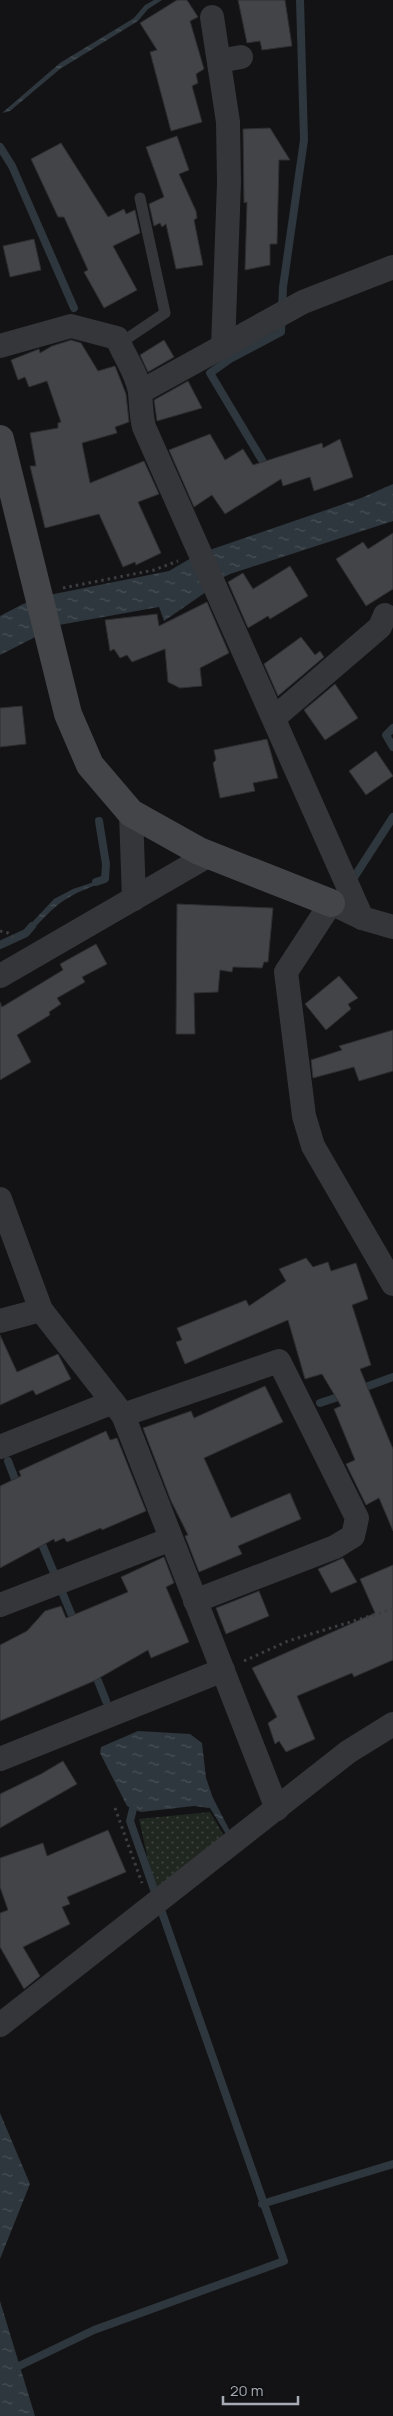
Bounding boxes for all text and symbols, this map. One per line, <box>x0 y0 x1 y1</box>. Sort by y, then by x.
scale bar <box>223 2374 298 2406</box>
text: 20 m <box>230 2380 263 2401</box>

